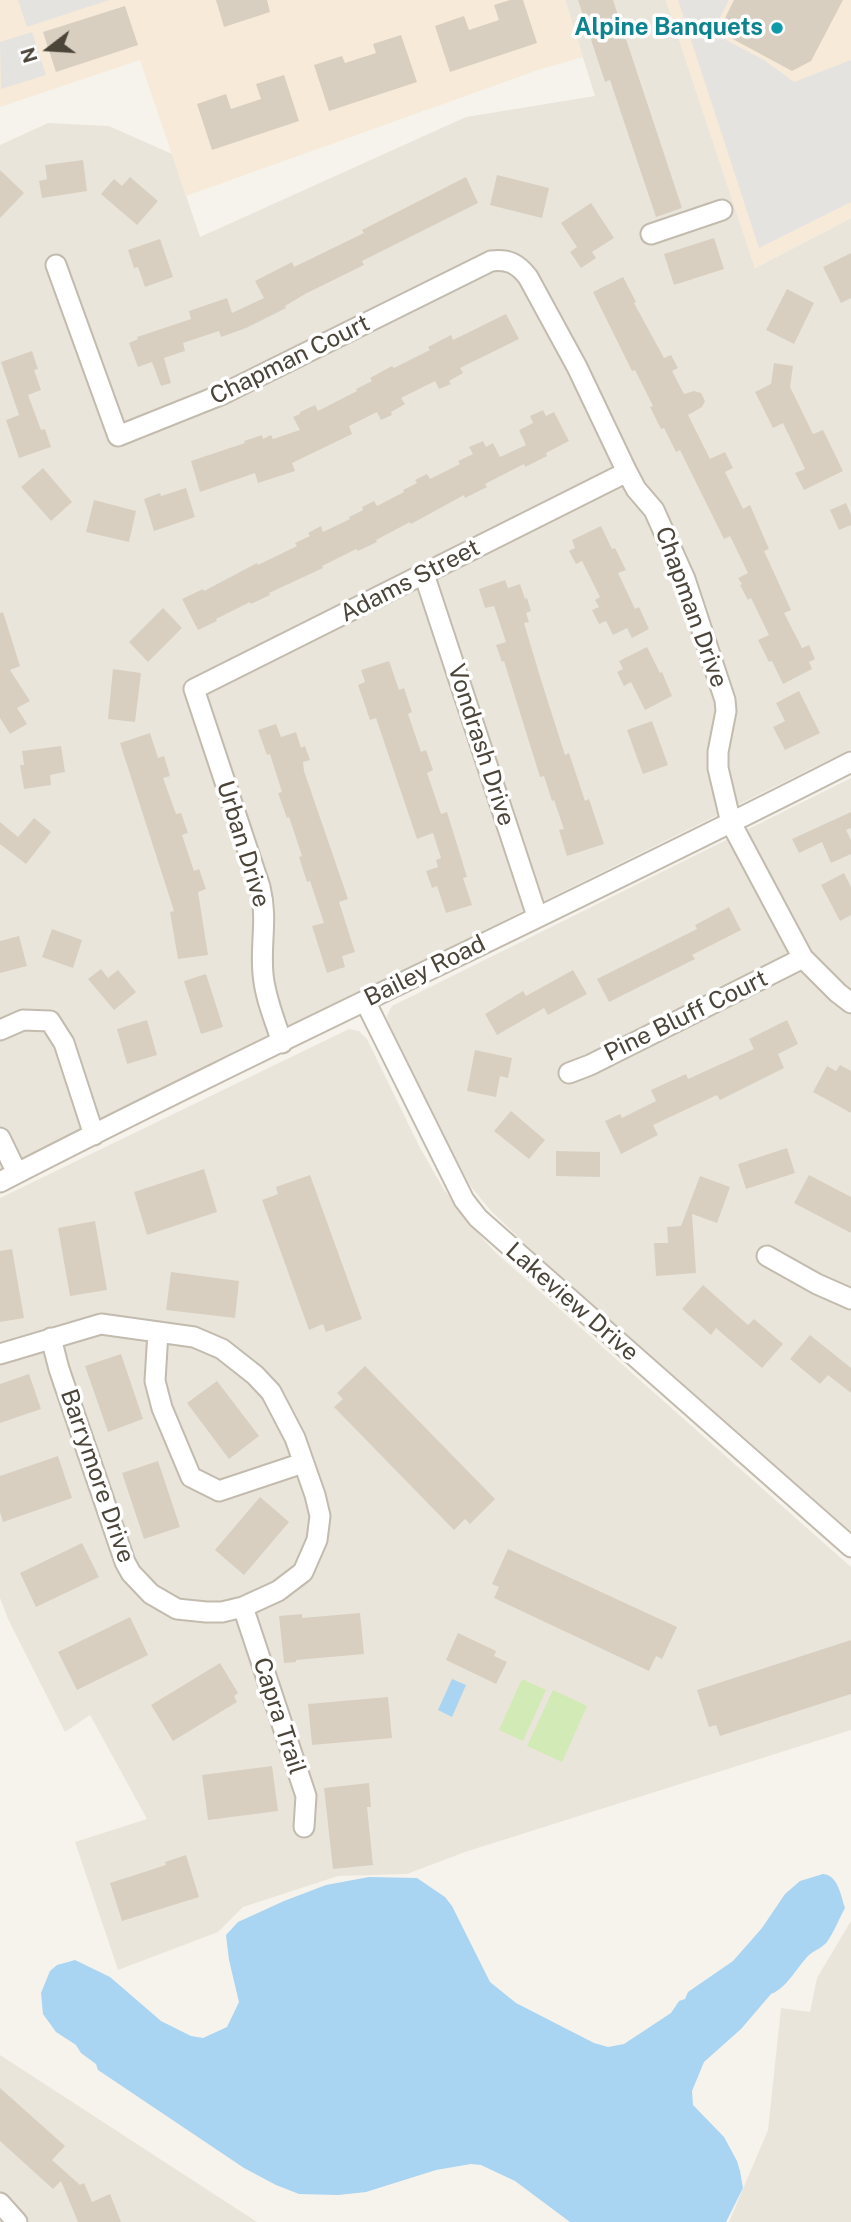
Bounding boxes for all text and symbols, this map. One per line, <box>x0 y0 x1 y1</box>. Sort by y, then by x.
north arrow <box>14 14 84 84</box>
place label: Alpine Banquets <box>574 14 763 42</box>
marker: Alpine Banquets <box>769 20 785 36</box>
text: N <box>16 45 42 65</box>
street label: Chapman Court <box>205 309 375 411</box>
street label: Chapman Drive <box>649 523 733 691</box>
street label: Adams Street <box>335 533 485 629</box>
street label: Vondrash Drive <box>441 661 521 829</box>
street label: Urban Drive <box>210 777 276 911</box>
street label: Bailey Road <box>360 929 490 1013</box>
street label: Pine Bluff Court <box>600 964 772 1068</box>
street label: Lakeview Drive <box>500 1237 644 1367</box>
street label: Barrymore Drive <box>54 1385 140 1567</box>
street label: Capra Trail <box>247 1654 311 1778</box>

